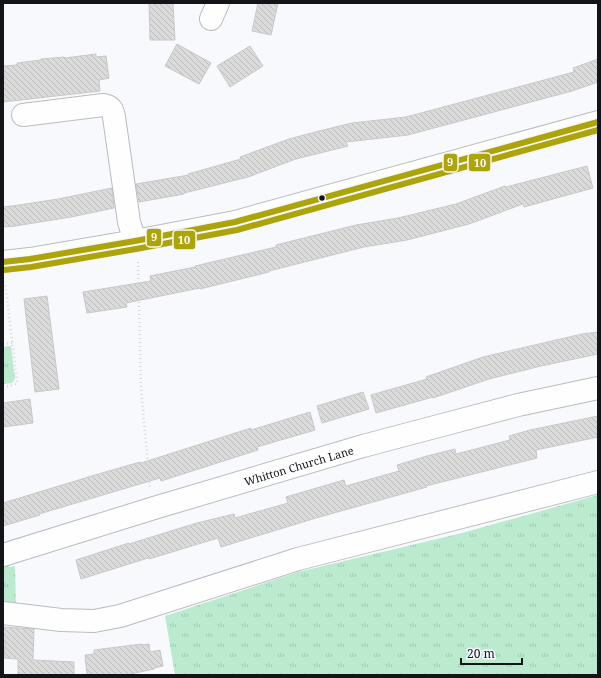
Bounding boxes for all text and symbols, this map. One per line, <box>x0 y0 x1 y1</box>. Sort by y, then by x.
line badge: 9 <box>443 153 458 172</box>
line badge: 10 <box>468 153 491 172</box>
text: 9 <box>447 154 453 169</box>
text: 10 <box>474 155 486 170</box>
unlabelled marker <box>317 193 327 203</box>
line badge: 9 <box>146 228 162 247</box>
text: 9 <box>151 229 157 244</box>
line badge: 10 <box>173 230 196 250</box>
text: 10 <box>178 232 190 247</box>
street label: Whitton Church Lane <box>242 442 355 488</box>
scale bar <box>461 640 522 666</box>
text: 20 m <box>467 645 495 662</box>

